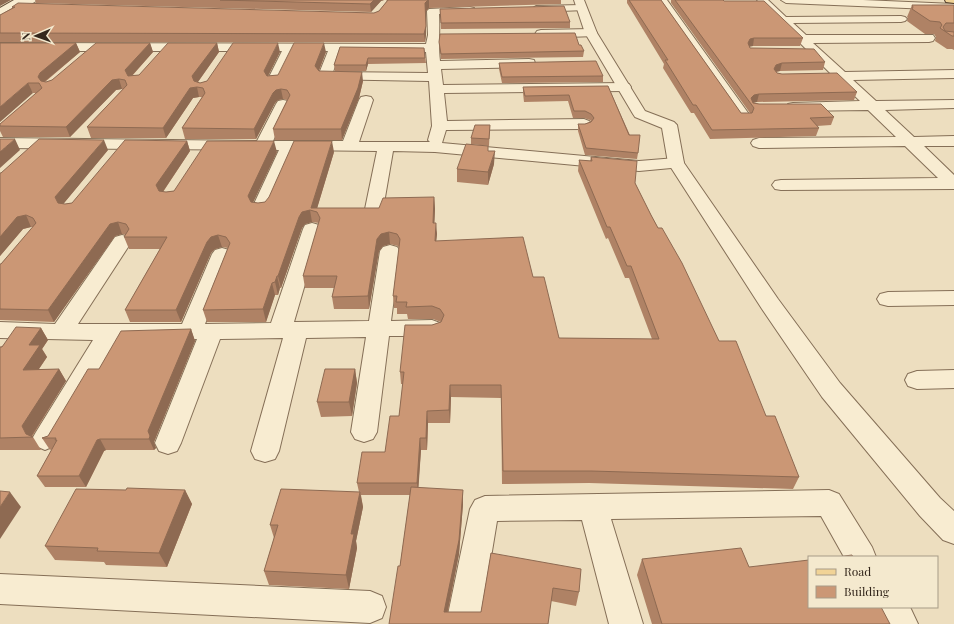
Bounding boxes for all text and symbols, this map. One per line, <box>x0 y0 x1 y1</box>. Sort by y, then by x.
north arrow <box>16 16 56 56</box>
text: N <box>18 32 33 41</box>
legend <box>808 556 938 608</box>
text: Road <box>844 563 871 579</box>
text: Building <box>844 583 890 599</box>

